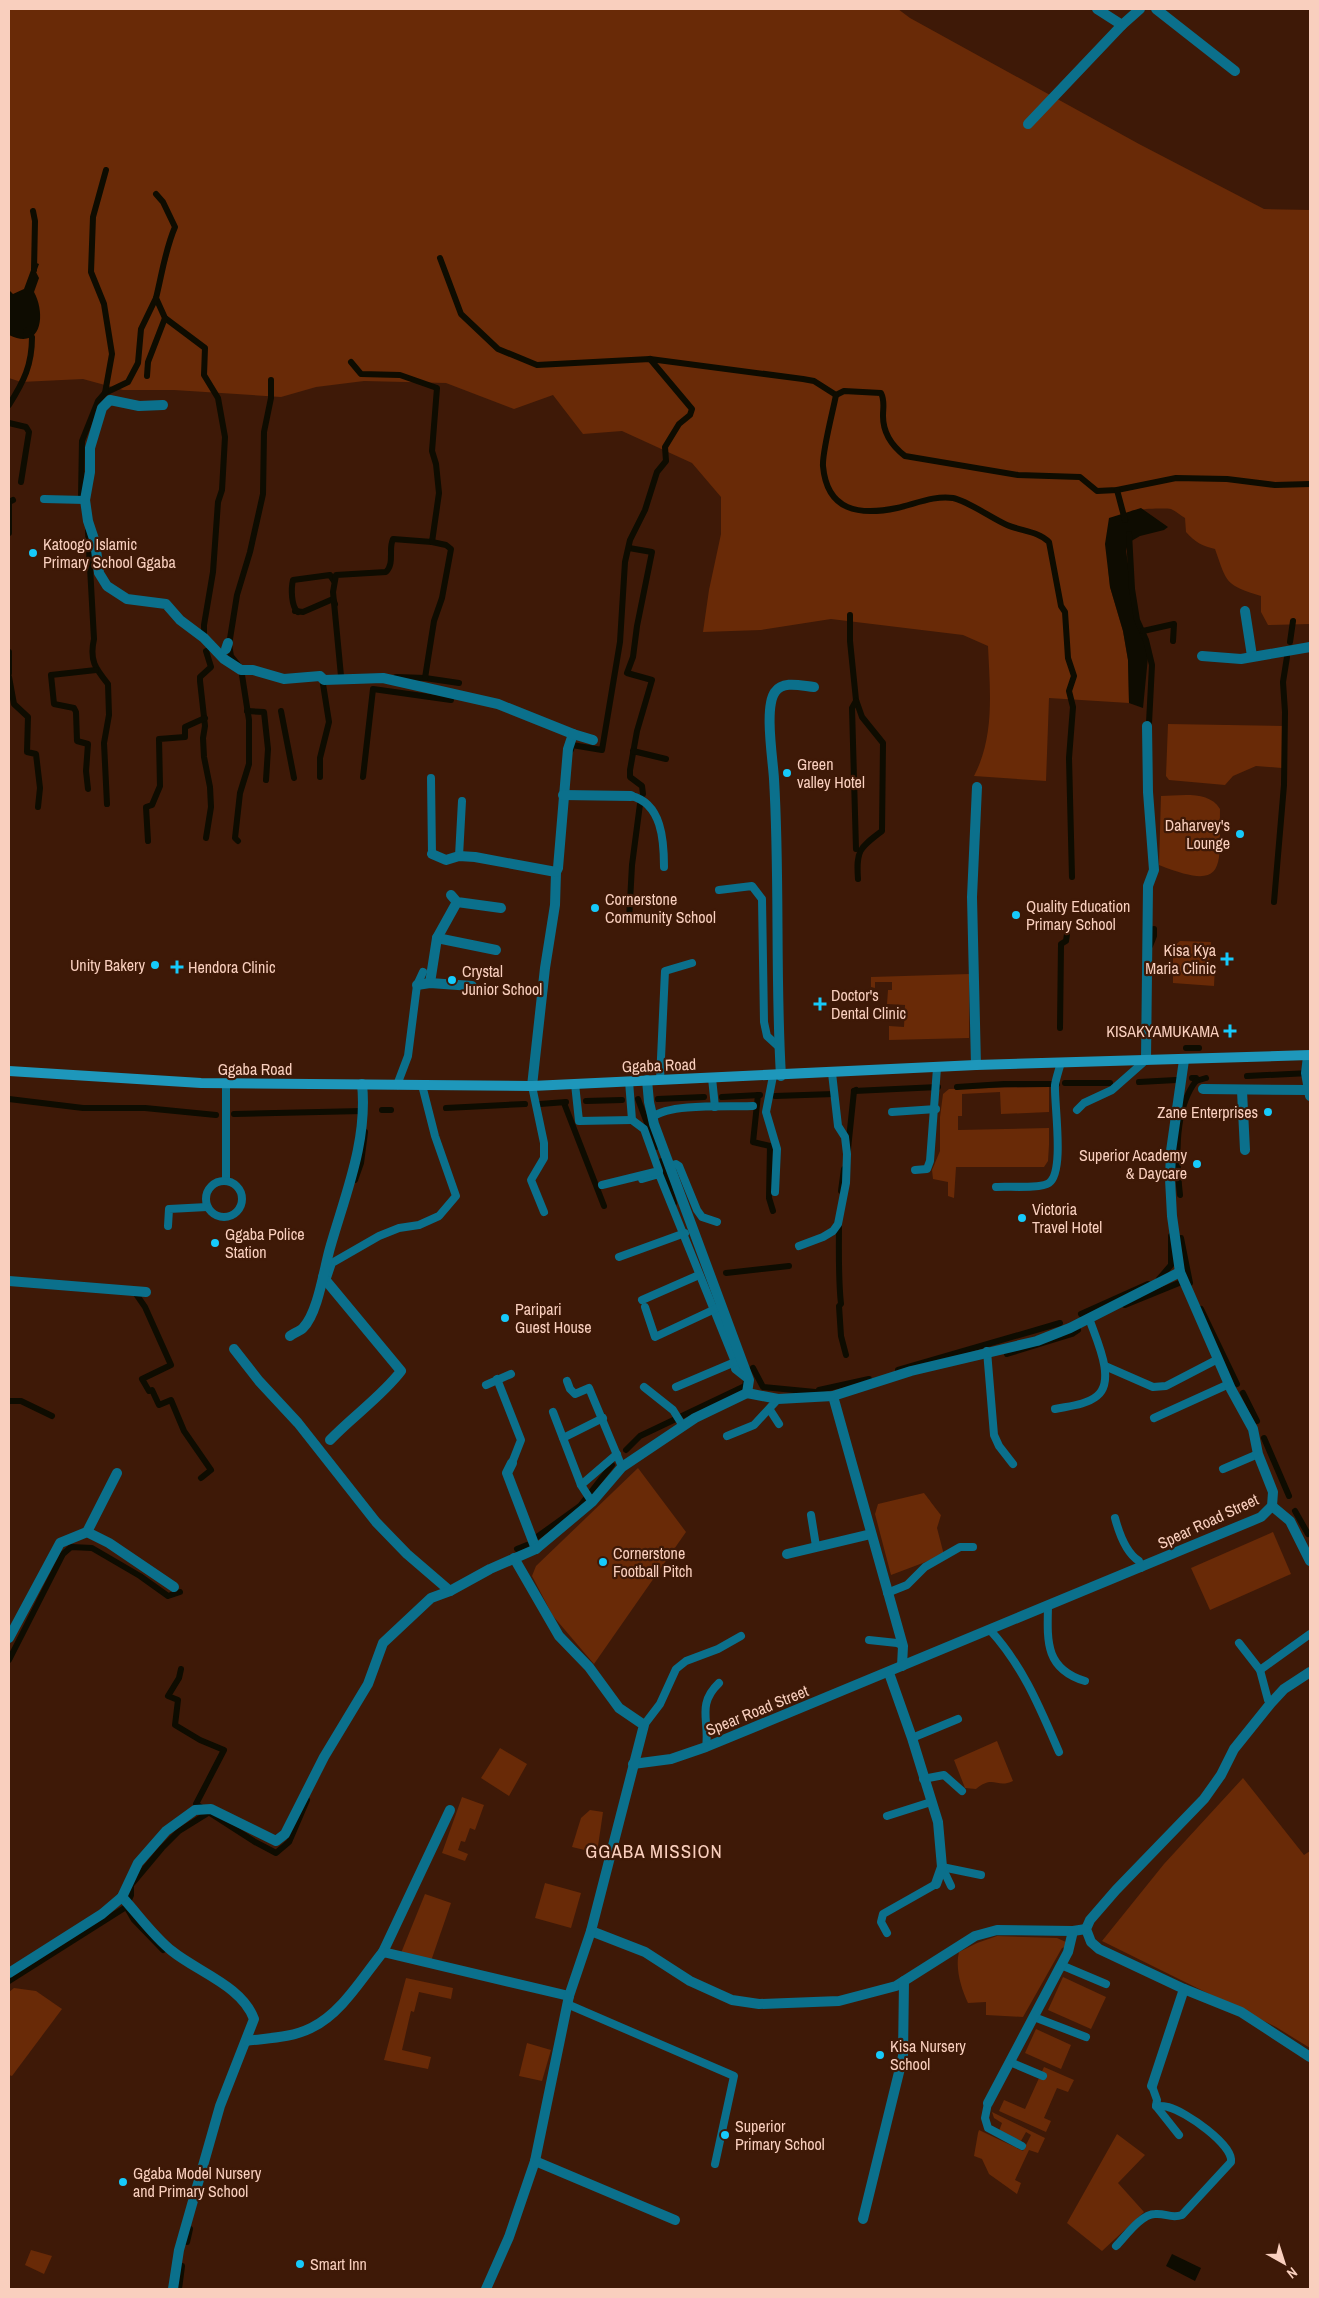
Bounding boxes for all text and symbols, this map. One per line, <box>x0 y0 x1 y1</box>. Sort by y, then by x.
place label: Katoogo Islamic Primary School Ggaba <box>43 533 176 573</box>
marker: Katoogo Islamic Primary School Ggaba <box>27 547 39 559</box>
place label: Green valley Hotel <box>797 753 865 793</box>
marker: Green valley Hotel <box>781 767 793 779</box>
place label: Daharvey's Lounge <box>1165 814 1230 854</box>
marker: Daharvey's Lounge <box>1234 828 1246 840</box>
place label: Cornerstone Community School <box>605 888 716 928</box>
place label: Quality Education Primary School <box>1026 895 1130 935</box>
marker: Cornerstone Community School <box>589 902 601 914</box>
marker: Quality Education Primary School <box>1010 909 1022 921</box>
place label: Kisa Kya Maria Clinic <box>1145 939 1217 979</box>
marker: Kisa Kya Maria Clinic <box>1220 952 1234 966</box>
place label: Unity Bakery <box>70 954 145 976</box>
place label: Hendora Clinic <box>188 956 276 978</box>
marker: Unity Bakery <box>149 959 161 971</box>
marker: Hendora Clinic <box>170 960 184 974</box>
place label: Crystal Junior School <box>462 960 542 1000</box>
marker: Crystal Junior School <box>446 974 458 986</box>
place label: Doctor's Dental Clinic <box>831 984 907 1024</box>
marker: Doctor's Dental Clinic <box>813 997 827 1011</box>
place label: KISAKYAMUKAMA <box>1106 1020 1219 1042</box>
marker: KISAKYAMUKAMA <box>1223 1024 1237 1038</box>
street label: Ggaba Road <box>621 1053 697 1077</box>
street label: Ggaba Road <box>218 1058 292 1080</box>
place label: Zane Enterprises <box>1157 1101 1258 1123</box>
marker: Zane Enterprises <box>1262 1106 1274 1118</box>
place label: Superior Academy & Daycare <box>1079 1144 1187 1184</box>
marker: Superior Academy & Daycare <box>1191 1158 1203 1170</box>
place label: Victoria Travel Hotel <box>1032 1198 1102 1238</box>
marker: Victoria Travel Hotel <box>1016 1212 1028 1224</box>
place label: Ggaba Police Station <box>225 1223 305 1263</box>
marker: Ggaba Police Station <box>209 1237 221 1249</box>
place label: Paripari Guest House <box>515 1298 592 1338</box>
marker: Paripari Guest House <box>499 1312 511 1324</box>
street label: Spear Road Street <box>1154 1488 1262 1554</box>
place label: Cornerstone Football Pitch <box>613 1542 693 1582</box>
marker: Cornerstone Football Pitch <box>597 1556 609 1568</box>
street label: Spear Road Street <box>702 1679 812 1741</box>
district label: GGABA MISSION <box>585 1838 723 1864</box>
place label: Kisa Nursery School <box>890 2035 966 2075</box>
marker: Kisa Nursery School <box>874 2049 886 2061</box>
place label: Superior Primary School <box>735 2115 825 2155</box>
marker: Superior Primary School <box>719 2129 731 2141</box>
place label: Ggaba Model Nursery and Primary School <box>133 2162 262 2202</box>
marker: Ggaba Model Nursery and Primary School <box>117 2176 129 2188</box>
north arrow <box>1259 2238 1309 2288</box>
place label: Smart Inn <box>310 2253 367 2275</box>
marker: Smart Inn <box>294 2258 306 2270</box>
text: N <box>1283 2263 1301 2283</box>

